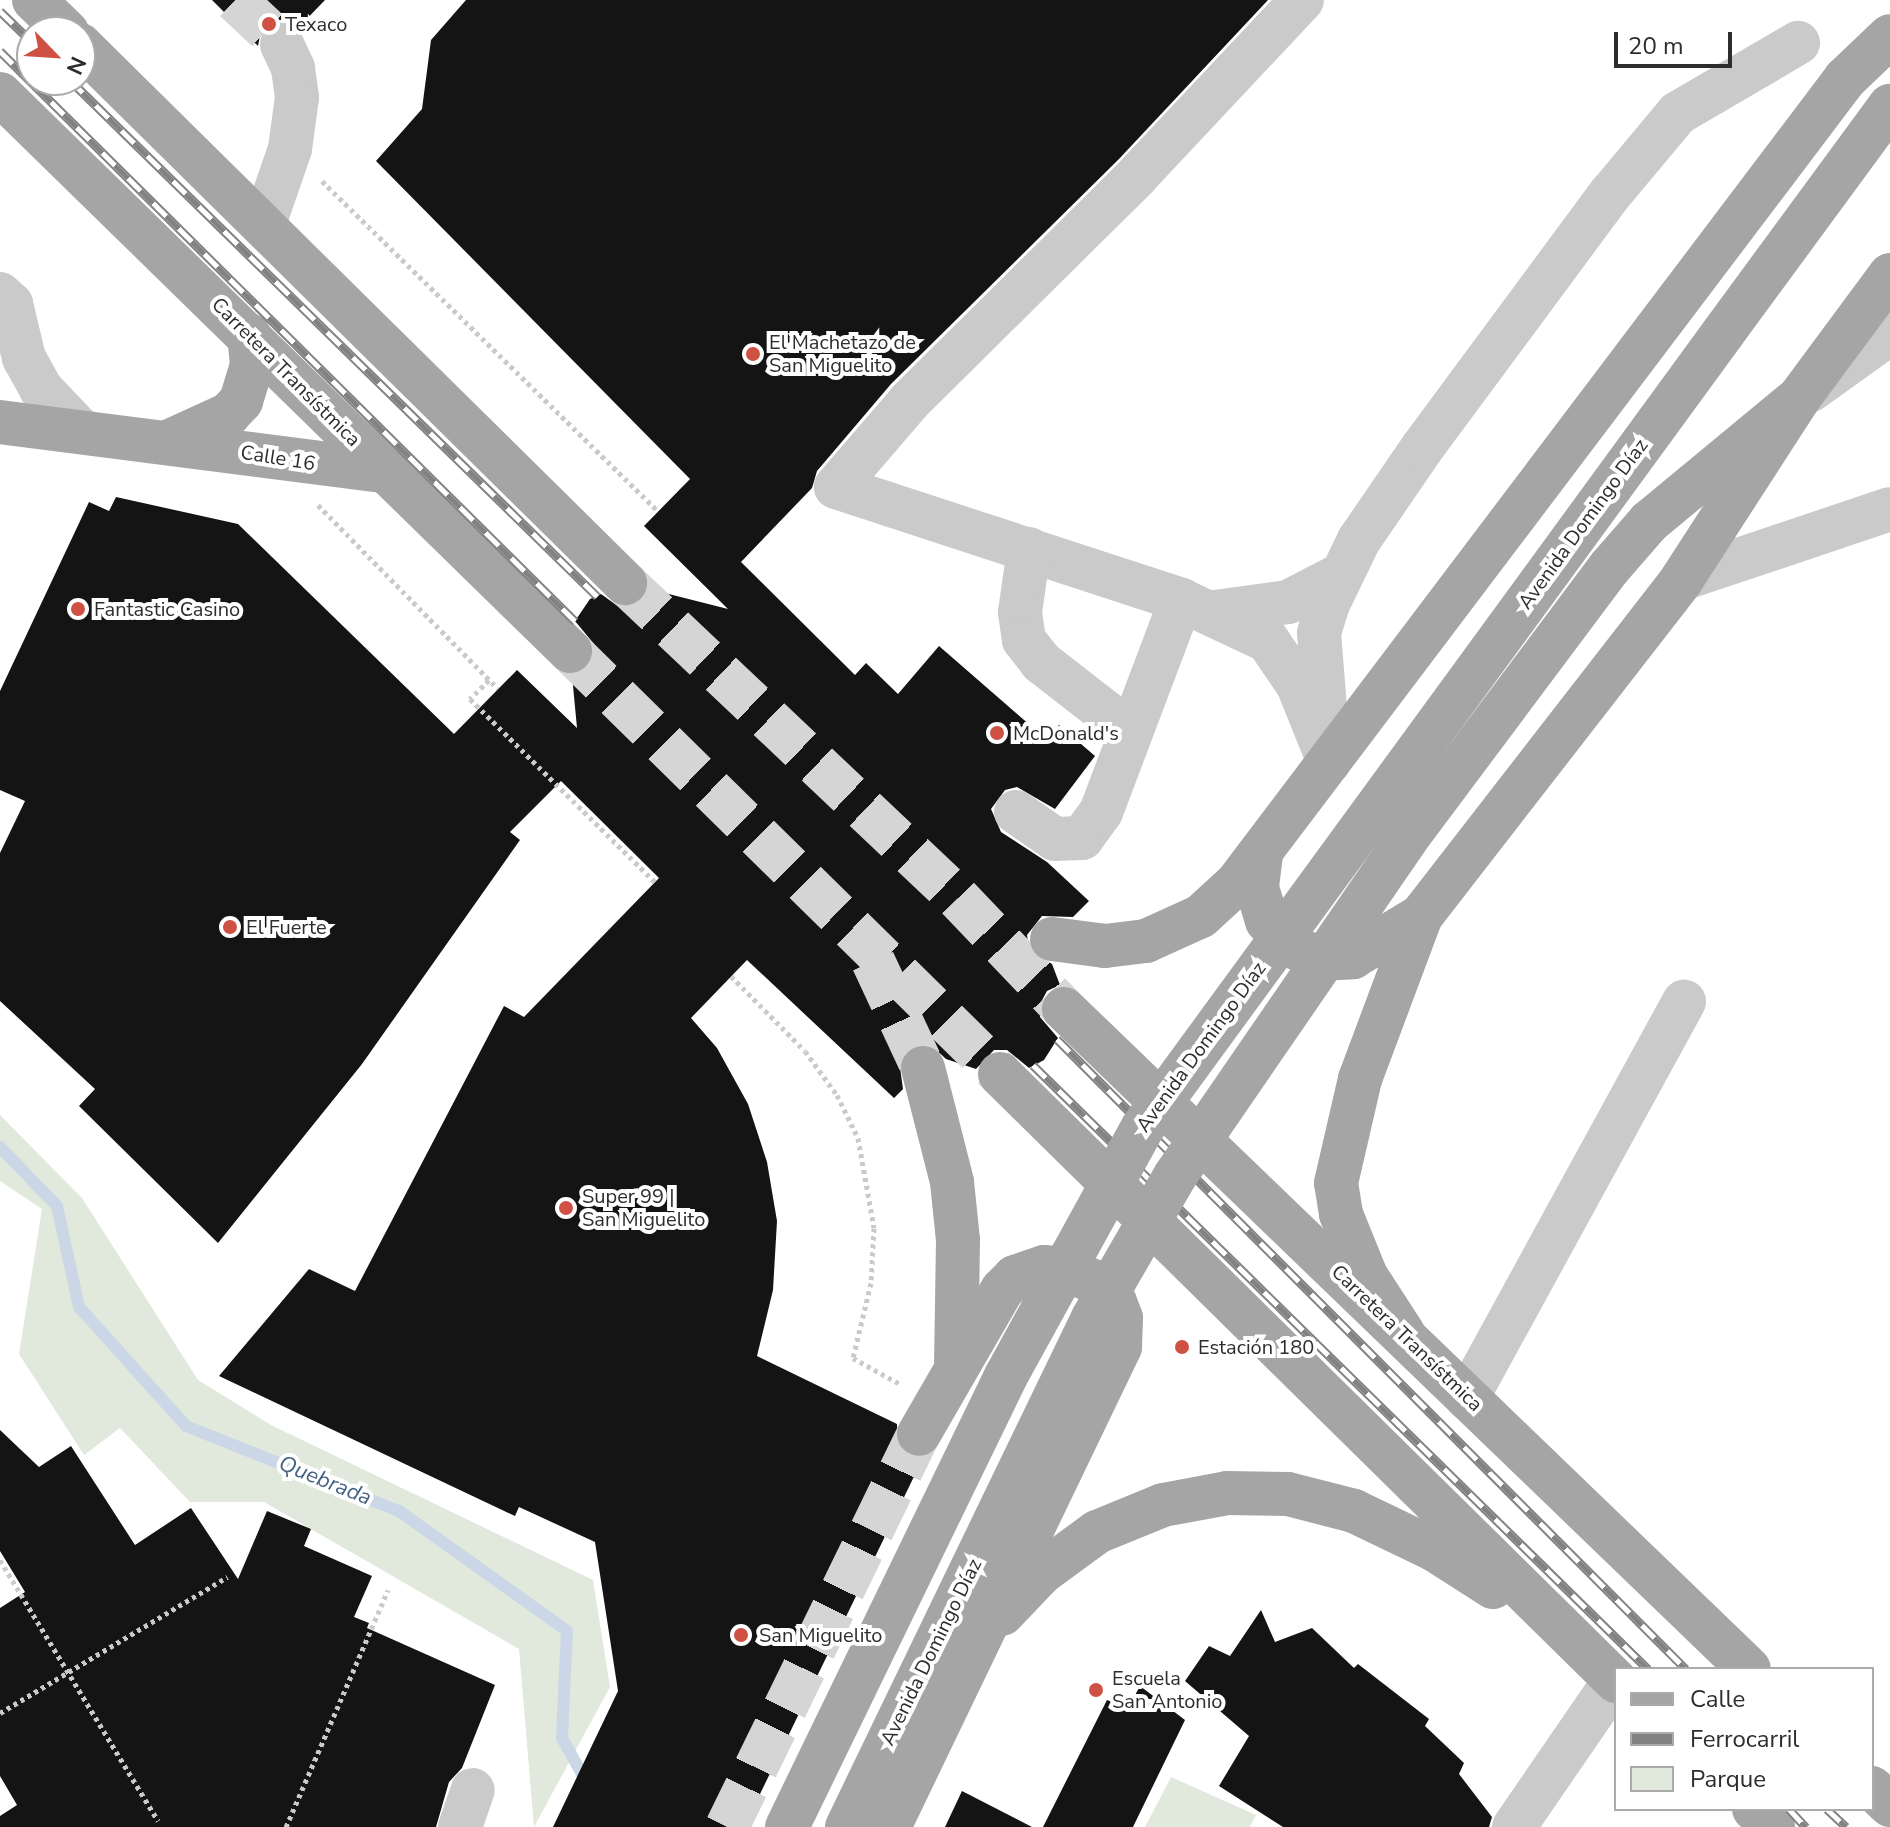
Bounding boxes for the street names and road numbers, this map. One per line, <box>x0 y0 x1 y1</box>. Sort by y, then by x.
street label: Carretera Transístmica <box>207 293 365 451</box>
street label: Avenida Domingo Díaz <box>1513 434 1653 614</box>
street label: Calle 16 <box>239 440 317 476</box>
street label: Avenida Domingo Díaz <box>1131 957 1271 1137</box>
street label: Carretera Transístmica <box>1326 1260 1488 1416</box>
street label: Avenida Domingo Díaz <box>875 1555 987 1749</box>

